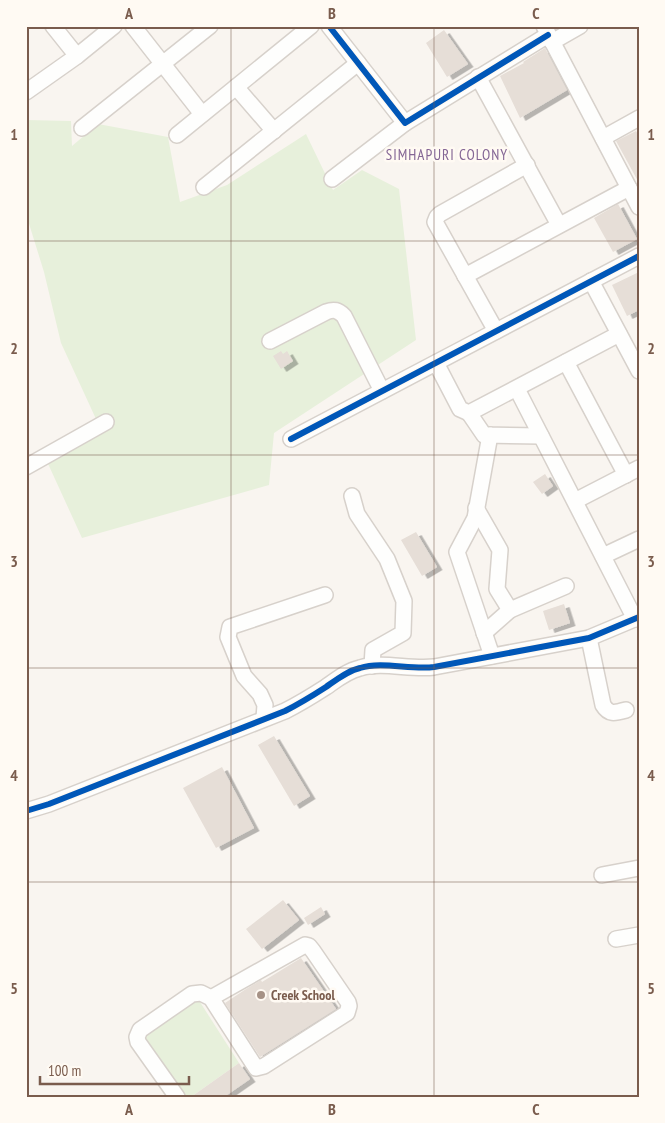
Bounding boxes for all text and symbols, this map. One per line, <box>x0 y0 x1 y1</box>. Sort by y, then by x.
text: A <box>124 3 134 23</box>
text: B <box>328 3 336 23</box>
text: C <box>532 3 540 23</box>
text: 1 <box>10 124 18 144</box>
text: 1 <box>647 124 655 144</box>
district label: SIMHAPURI COLONY <box>386 145 508 164</box>
text: 2 <box>10 338 18 358</box>
text: 2 <box>647 338 655 358</box>
text: 3 <box>10 551 18 571</box>
text: 3 <box>647 551 655 571</box>
text: 4 <box>10 765 18 785</box>
text: 4 <box>647 765 655 785</box>
text: 5 <box>10 978 18 998</box>
text: 5 <box>647 978 655 998</box>
place label: Creek School <box>271 986 335 1004</box>
marker: Creek School <box>255 989 267 1001</box>
scale bar <box>40 1053 189 1085</box>
text: 100 m <box>48 1061 81 1080</box>
text: A <box>124 1099 134 1119</box>
text: B <box>328 1099 336 1119</box>
text: C <box>532 1099 540 1119</box>

